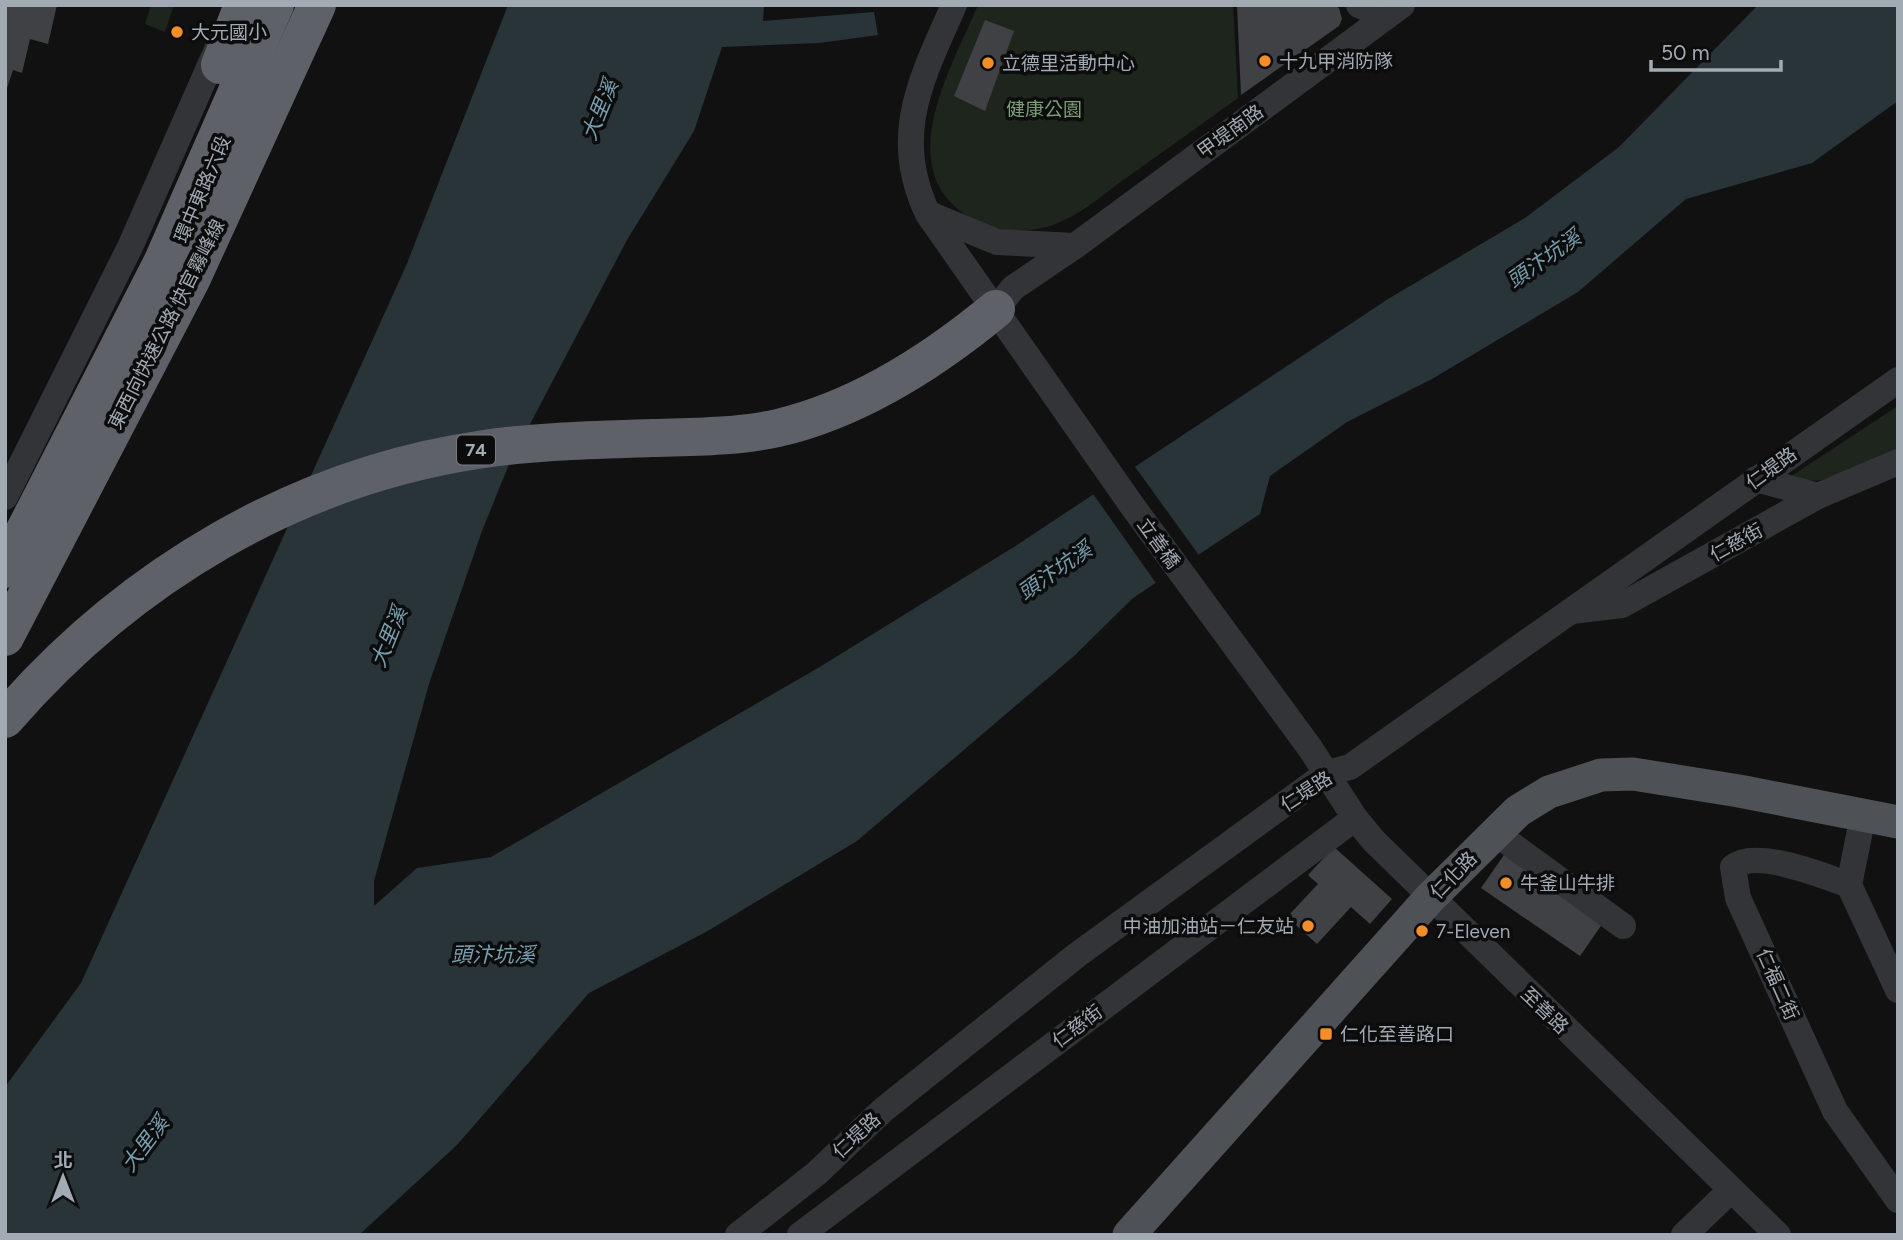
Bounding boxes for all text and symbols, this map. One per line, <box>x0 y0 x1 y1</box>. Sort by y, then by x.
place label: 大元國小 <box>191 21 267 44</box>
marker: 大元國小 <box>169 24 185 40</box>
scale bar <box>1651 28 1780 72</box>
text: 50 m <box>1661 40 1710 65</box>
place label: 十九甲消防隊 <box>1279 50 1393 73</box>
place label: 立德里活動中心 <box>1002 52 1135 75</box>
marker: 十九甲消防隊 <box>1257 53 1273 69</box>
marker: 立德里活動中心 <box>980 55 996 71</box>
water label: 大里溪 <box>576 73 624 144</box>
park label: 健康公園 <box>1006 98 1082 121</box>
street label: 甲堤南路 <box>1193 100 1268 163</box>
street label: 環中東路六段 <box>170 132 235 246</box>
street label: 東西向快速公路 快官霧峰線 <box>103 215 230 433</box>
water label: 頭汴坑溪 <box>1502 223 1588 293</box>
road number: 74 <box>457 436 495 464</box>
street label: 仁堤路 <box>1741 442 1801 494</box>
street label: 立善橋 <box>1133 513 1185 573</box>
street label: 仁慈街 <box>1706 519 1767 566</box>
water label: 頭汴坑溪 <box>1013 535 1099 605</box>
water label: 大里溪 <box>365 600 413 671</box>
street label: 仁堤路 <box>1276 766 1336 817</box>
street label: 仁化路 <box>1425 847 1481 904</box>
place label: 牛釜山牛排 <box>1520 872 1615 895</box>
marker: 牛釜山牛排 <box>1498 875 1514 891</box>
place label: 中油加油站－仁友站 <box>1123 915 1294 938</box>
marker: 中油加油站－仁友站 <box>1300 918 1316 934</box>
place label: 7-Eleven <box>1436 920 1510 943</box>
marker: 7-Eleven <box>1414 923 1430 939</box>
water label: 頭汴坑溪 <box>451 942 538 967</box>
street label: 仁福二街 <box>1752 945 1804 1024</box>
street label: 至善路 <box>1516 982 1573 1038</box>
street label: 仁慈街 <box>1048 1000 1107 1053</box>
place label: 仁化至善路口 <box>1340 1023 1454 1046</box>
marker: 仁化至善路口 <box>1318 1026 1334 1042</box>
street label: 仁堤路 <box>828 1108 885 1163</box>
water label: 大里溪 <box>116 1109 175 1176</box>
north arrow <box>28 1142 98 1212</box>
text: 北 <box>53 1149 73 1172</box>

